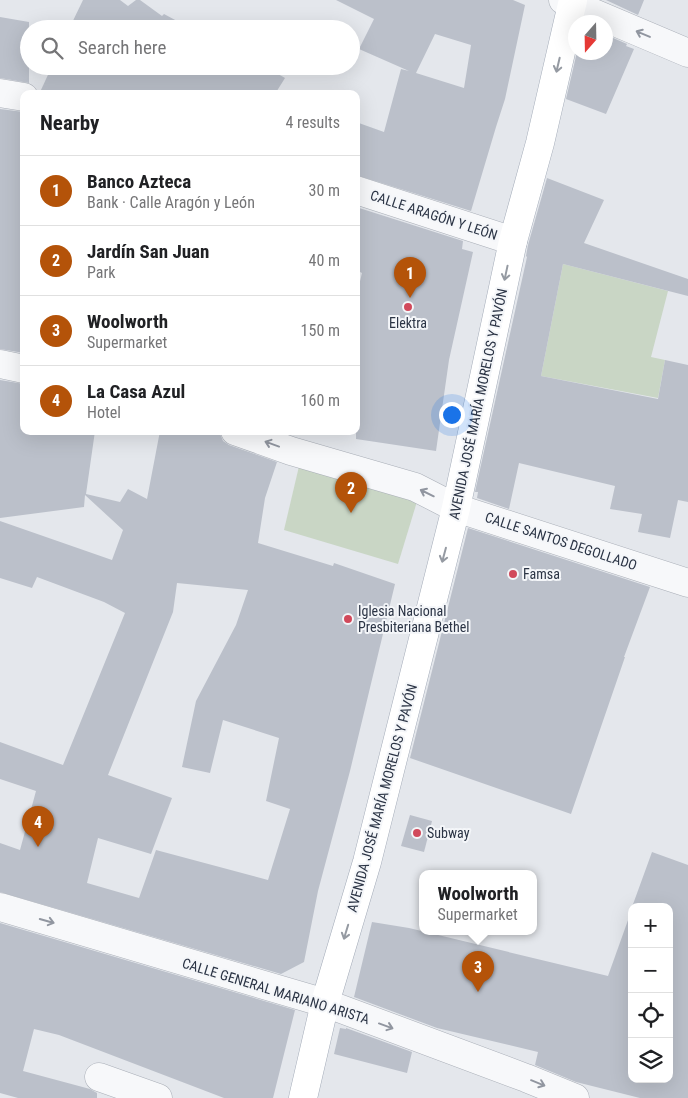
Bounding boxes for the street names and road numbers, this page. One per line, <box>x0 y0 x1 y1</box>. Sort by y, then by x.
street label: CALLE ARAGÓN Y LEÓN <box>368 186 500 243</box>
street label: AVENIDA JOSÉ MARÍA MORELOS Y PAVÓN <box>445 287 510 521</box>
street label: CALLE SANTOS DEGOLLADO <box>483 509 639 573</box>
street label: AVENIDA JOSÉ MARÍA MORELOS Y PAVÓN <box>343 682 420 914</box>
street label: CALLE GENERAL MARIANO ARISTA <box>180 955 372 1027</box>

